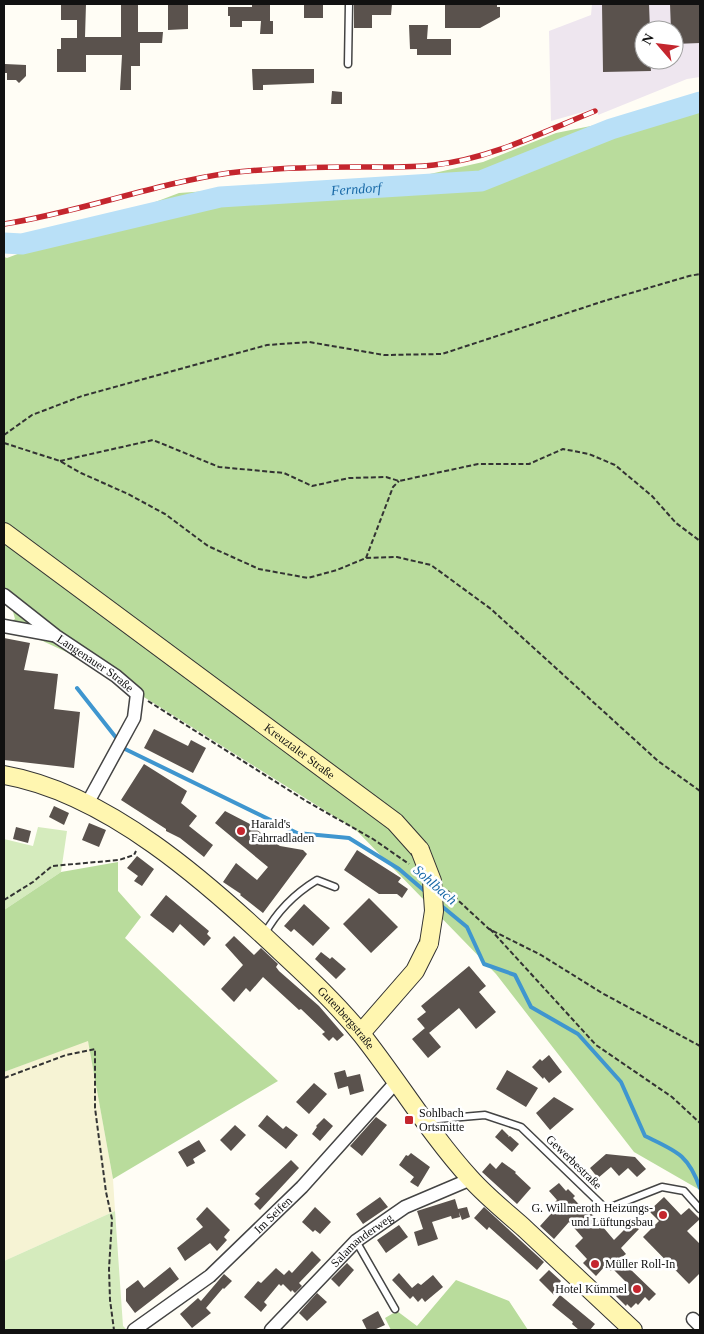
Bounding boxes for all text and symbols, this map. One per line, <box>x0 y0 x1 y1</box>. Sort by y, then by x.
north arrow <box>634 20 684 70</box>
text: N <box>639 31 657 47</box>
water label: Ferndorf <box>330 179 384 198</box>
street label: Langenauer Straße <box>54 632 136 695</box>
street label: Kreuztaler Straße <box>262 720 338 782</box>
place label: Harald's Fahrradladen <box>251 817 314 845</box>
marker: Harald's Fahrradladen <box>235 825 247 837</box>
water label: Sohlbach <box>410 862 460 908</box>
street label: Gutenbergstraße <box>315 984 378 1052</box>
place label: Sohlbach Ortsmitte <box>419 1106 464 1134</box>
marker: Sohlbach Ortsmitte <box>403 1114 415 1126</box>
street label: Gewerbestraße <box>543 1132 605 1192</box>
street label: Im Seifen <box>251 1194 295 1236</box>
place label: G. Willmeroth Heizungs- und Lüftungsbau <box>531 1201 653 1229</box>
marker: G. Willmeroth Heizungs- und Lüftungsbau <box>657 1209 669 1221</box>
street label: Salamanderweg <box>328 1211 396 1270</box>
place label: Müller Roll-In <box>605 1257 675 1271</box>
marker: Müller Roll-In <box>589 1258 601 1270</box>
place label: Hotel Kümmel <box>555 1282 628 1296</box>
marker: Hotel Kümmel <box>631 1283 643 1295</box>

